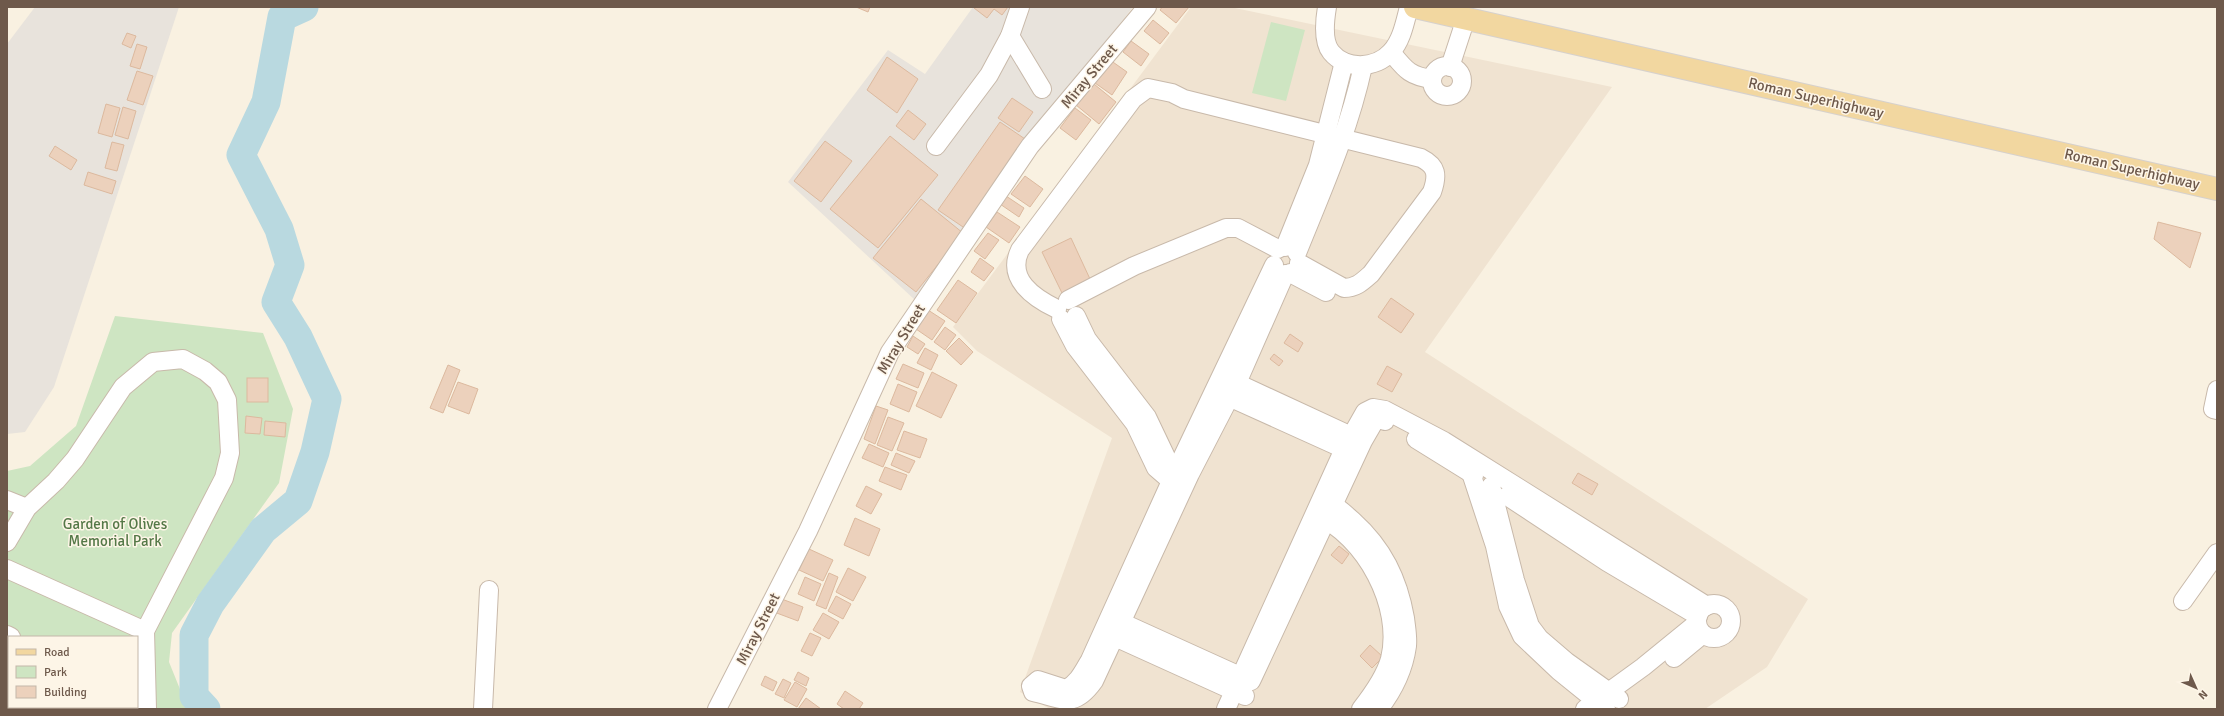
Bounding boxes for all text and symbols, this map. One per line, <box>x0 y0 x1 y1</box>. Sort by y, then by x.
street label: Miray Street <box>1057 40 1121 112</box>
street label: Roman Superhighway <box>1747 74 1885 122</box>
street label: Roman Superhighway <box>2063 145 2201 193</box>
street label: Miray Street <box>873 301 929 377</box>
park label: Garden of Olives Memorial Park <box>63 515 168 550</box>
street label: Miray Street <box>732 590 784 668</box>
legend <box>8 636 138 708</box>
text: Road <box>44 645 70 660</box>
text: Park <box>44 665 67 680</box>
north arrow <box>2176 668 2216 708</box>
text: Building <box>44 685 87 700</box>
text: N <box>2195 687 2210 702</box>

